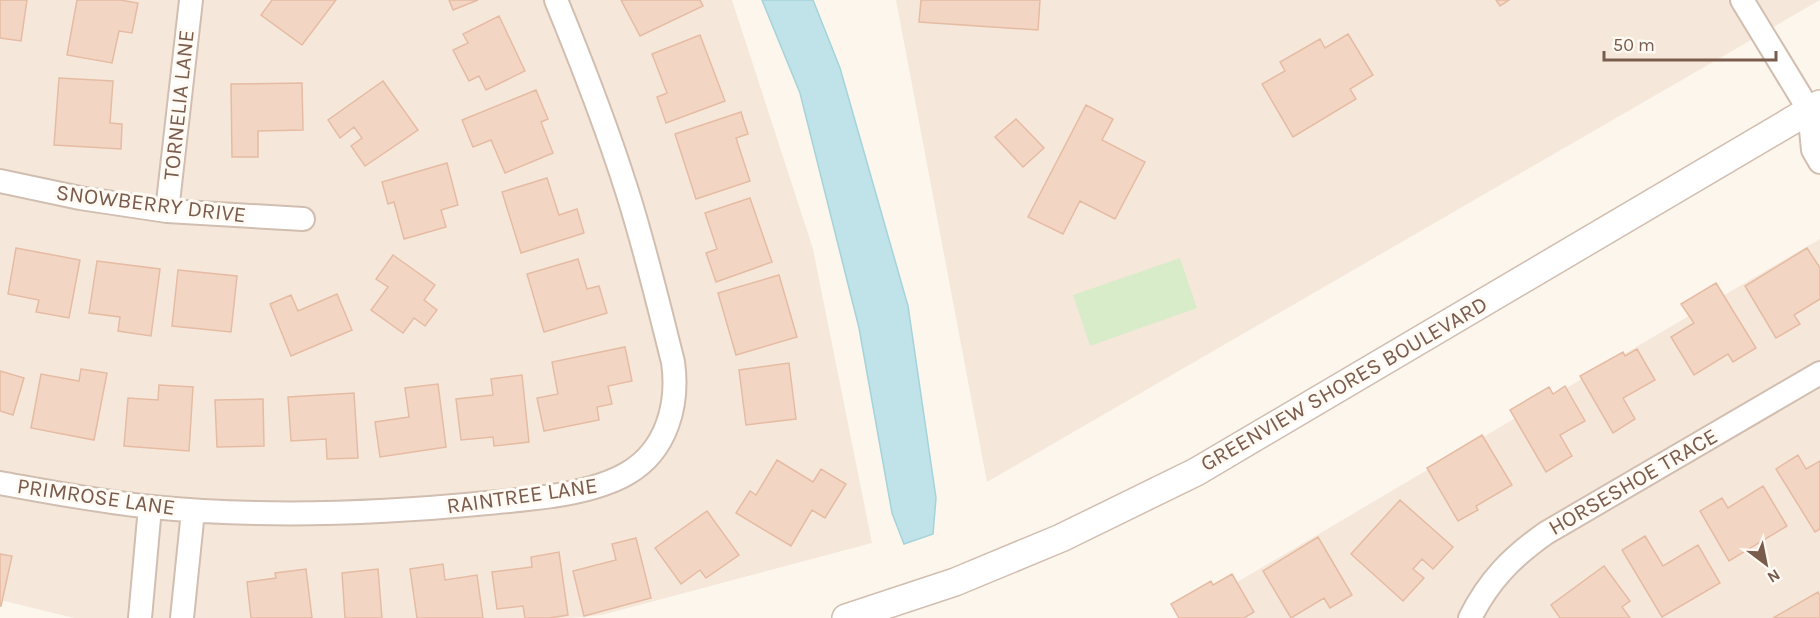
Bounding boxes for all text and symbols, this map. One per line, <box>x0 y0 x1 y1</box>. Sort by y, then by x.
scale bar <box>1604 24 1776 62</box>
street label: TORNELIA LANE <box>158 29 200 181</box>
text: 50 m <box>1613 34 1655 56</box>
street label: SNOWBERRY DRIVE <box>54 179 248 229</box>
street label: GREENVIEW SHORES BOULEVARD <box>1196 291 1492 477</box>
street label: HORSESHOE TRACE <box>1544 423 1722 541</box>
street label: PRIMROSE LANE <box>15 473 177 521</box>
street label: RAINTREE LANE <box>445 473 599 519</box>
north arrow <box>1736 534 1796 594</box>
text: N <box>1764 565 1784 587</box>

